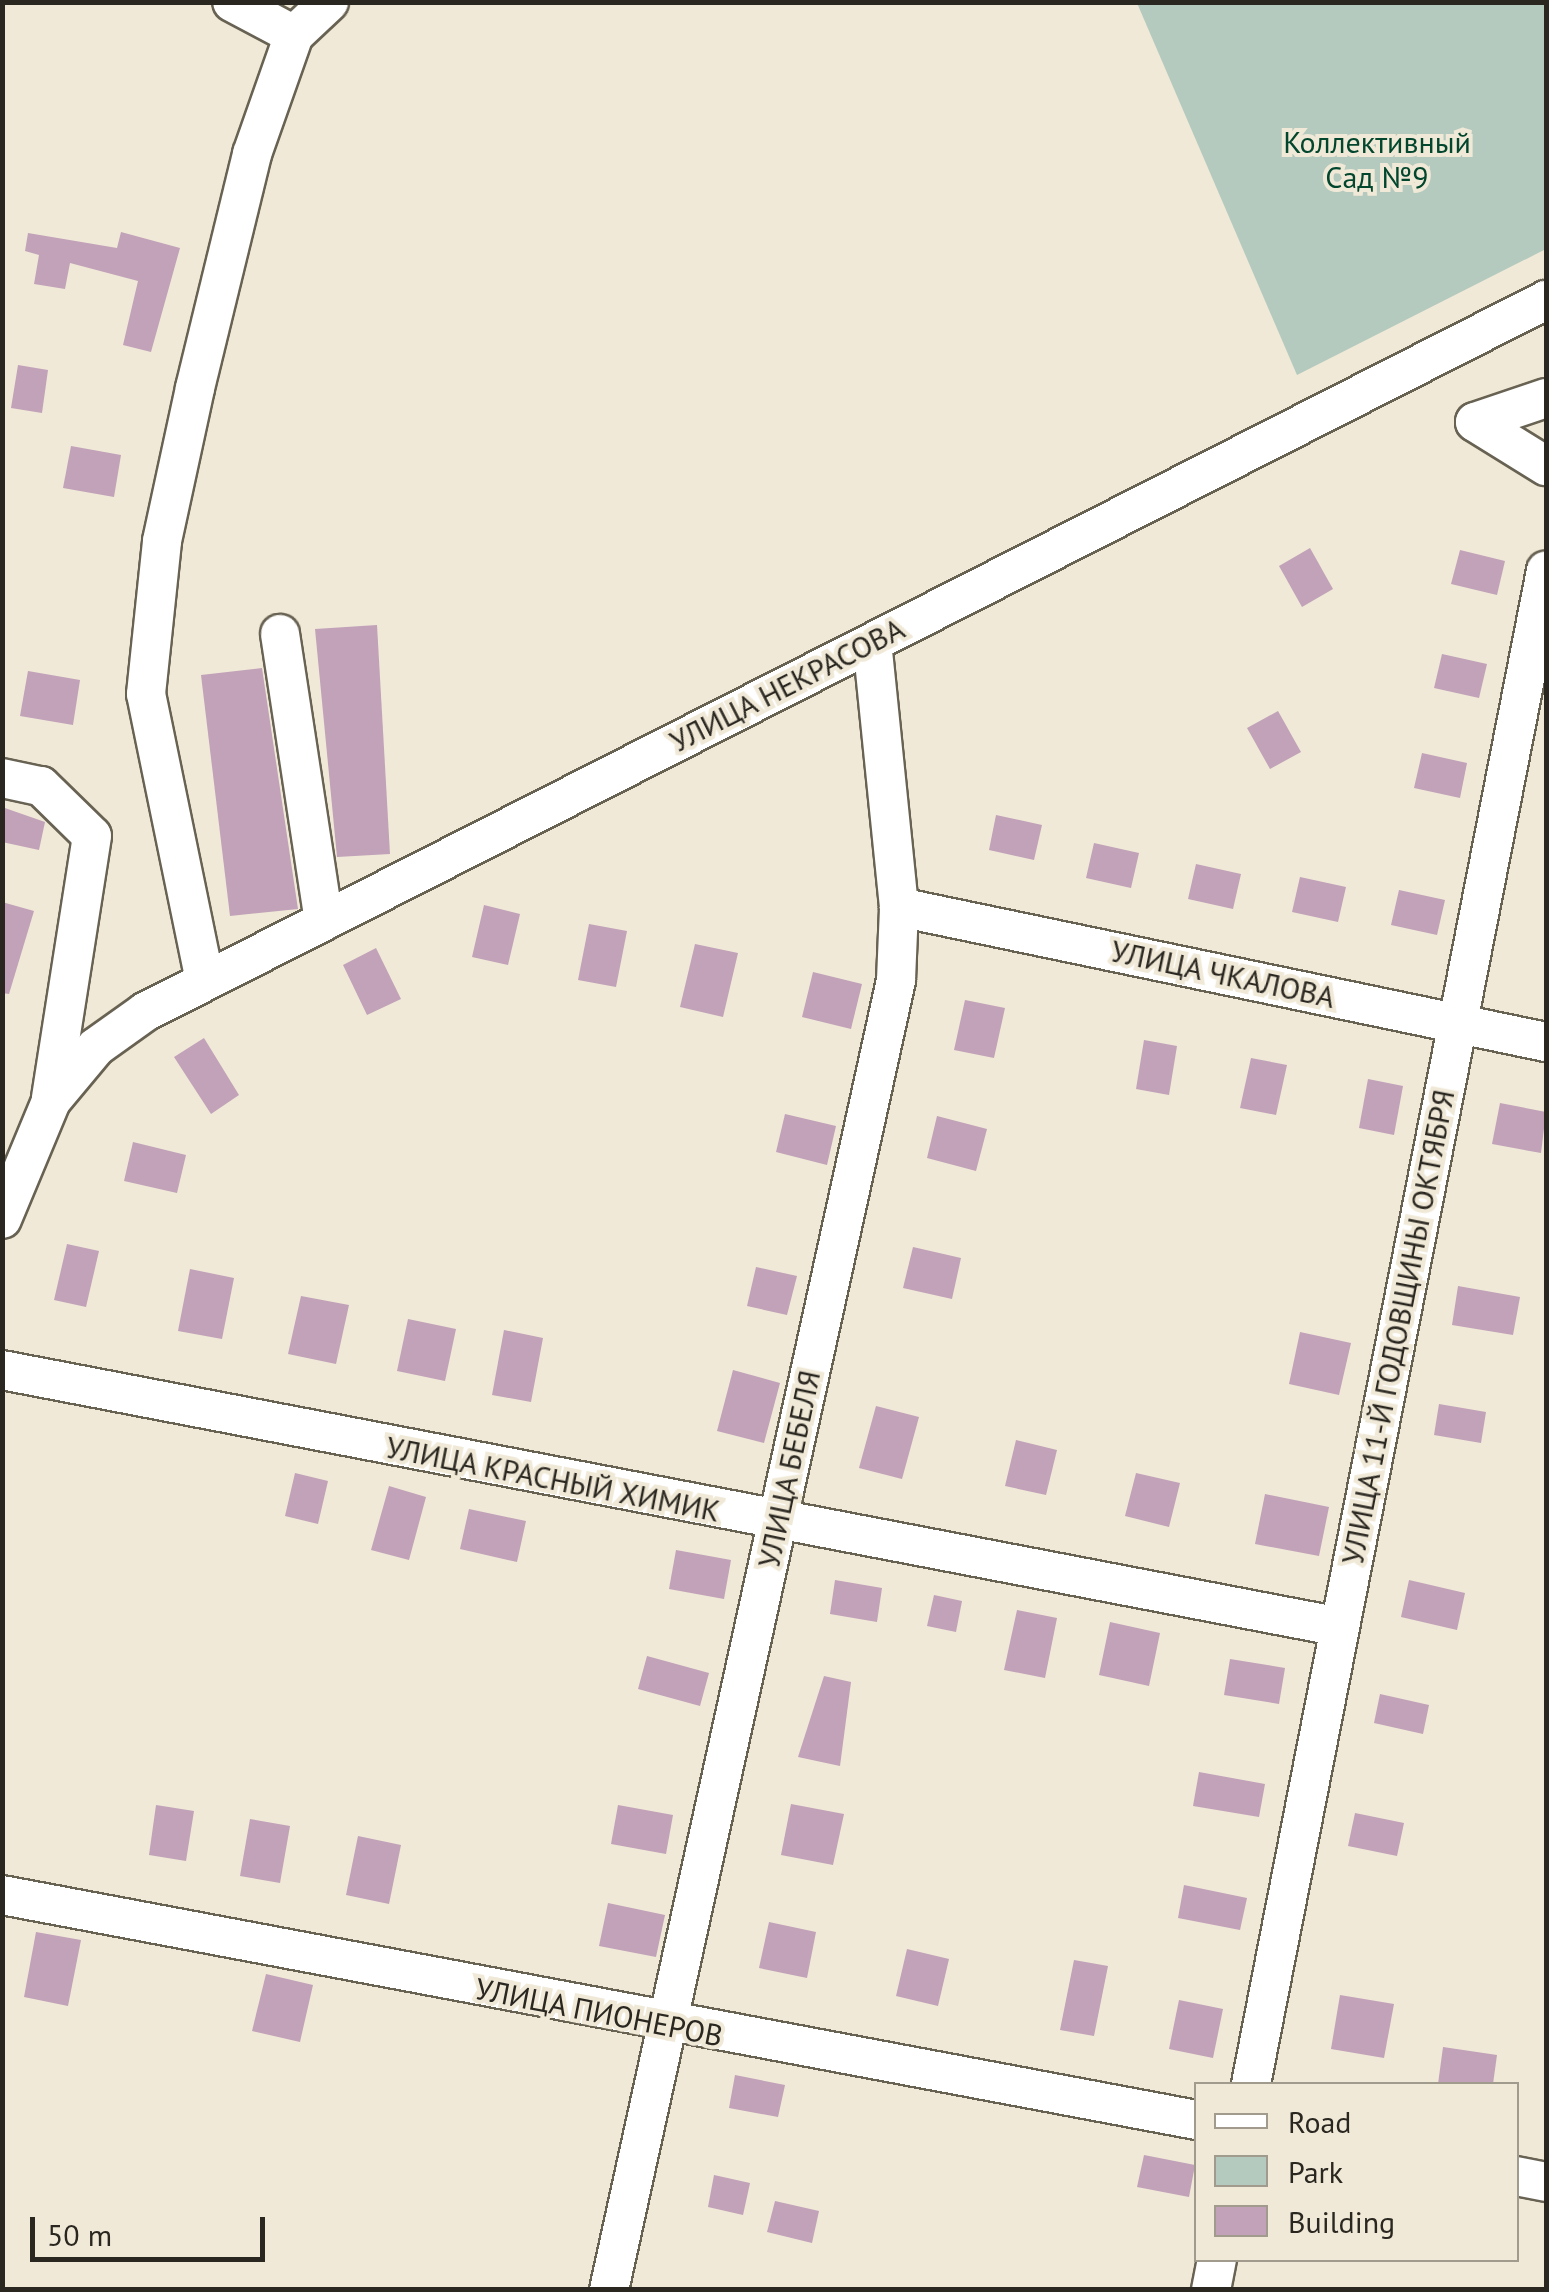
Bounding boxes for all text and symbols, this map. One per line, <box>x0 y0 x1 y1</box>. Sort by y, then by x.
park label: Коллективный Сад №9 <box>1283 124 1471 194</box>
street label: УЛИЦА НЕКРАСОВА <box>663 610 911 760</box>
street label: УЛИЦА ЧКАЛОВА <box>1107 933 1339 1015</box>
street label: УЛИЦА 11-Й ГОДОВЩИНЫ ОКТЯБРЯ <box>1334 1086 1462 1568</box>
street label: УЛИЦА БЕБЕЛЯ <box>750 1366 828 1572</box>
street label: УЛИЦА КРАСНЫЙ ХИМИК <box>382 1429 724 1529</box>
street label: УЛИЦА ПИОНЕРОВ <box>472 1970 726 2054</box>
legend <box>1194 2082 1519 2262</box>
text: Road <box>1288 2102 1352 2141</box>
text: Park <box>1288 2152 1343 2191</box>
scale bar <box>35 2197 270 2259</box>
text: Building <box>1288 2202 1395 2241</box>
text: 50 m <box>47 2215 112 2254</box>

